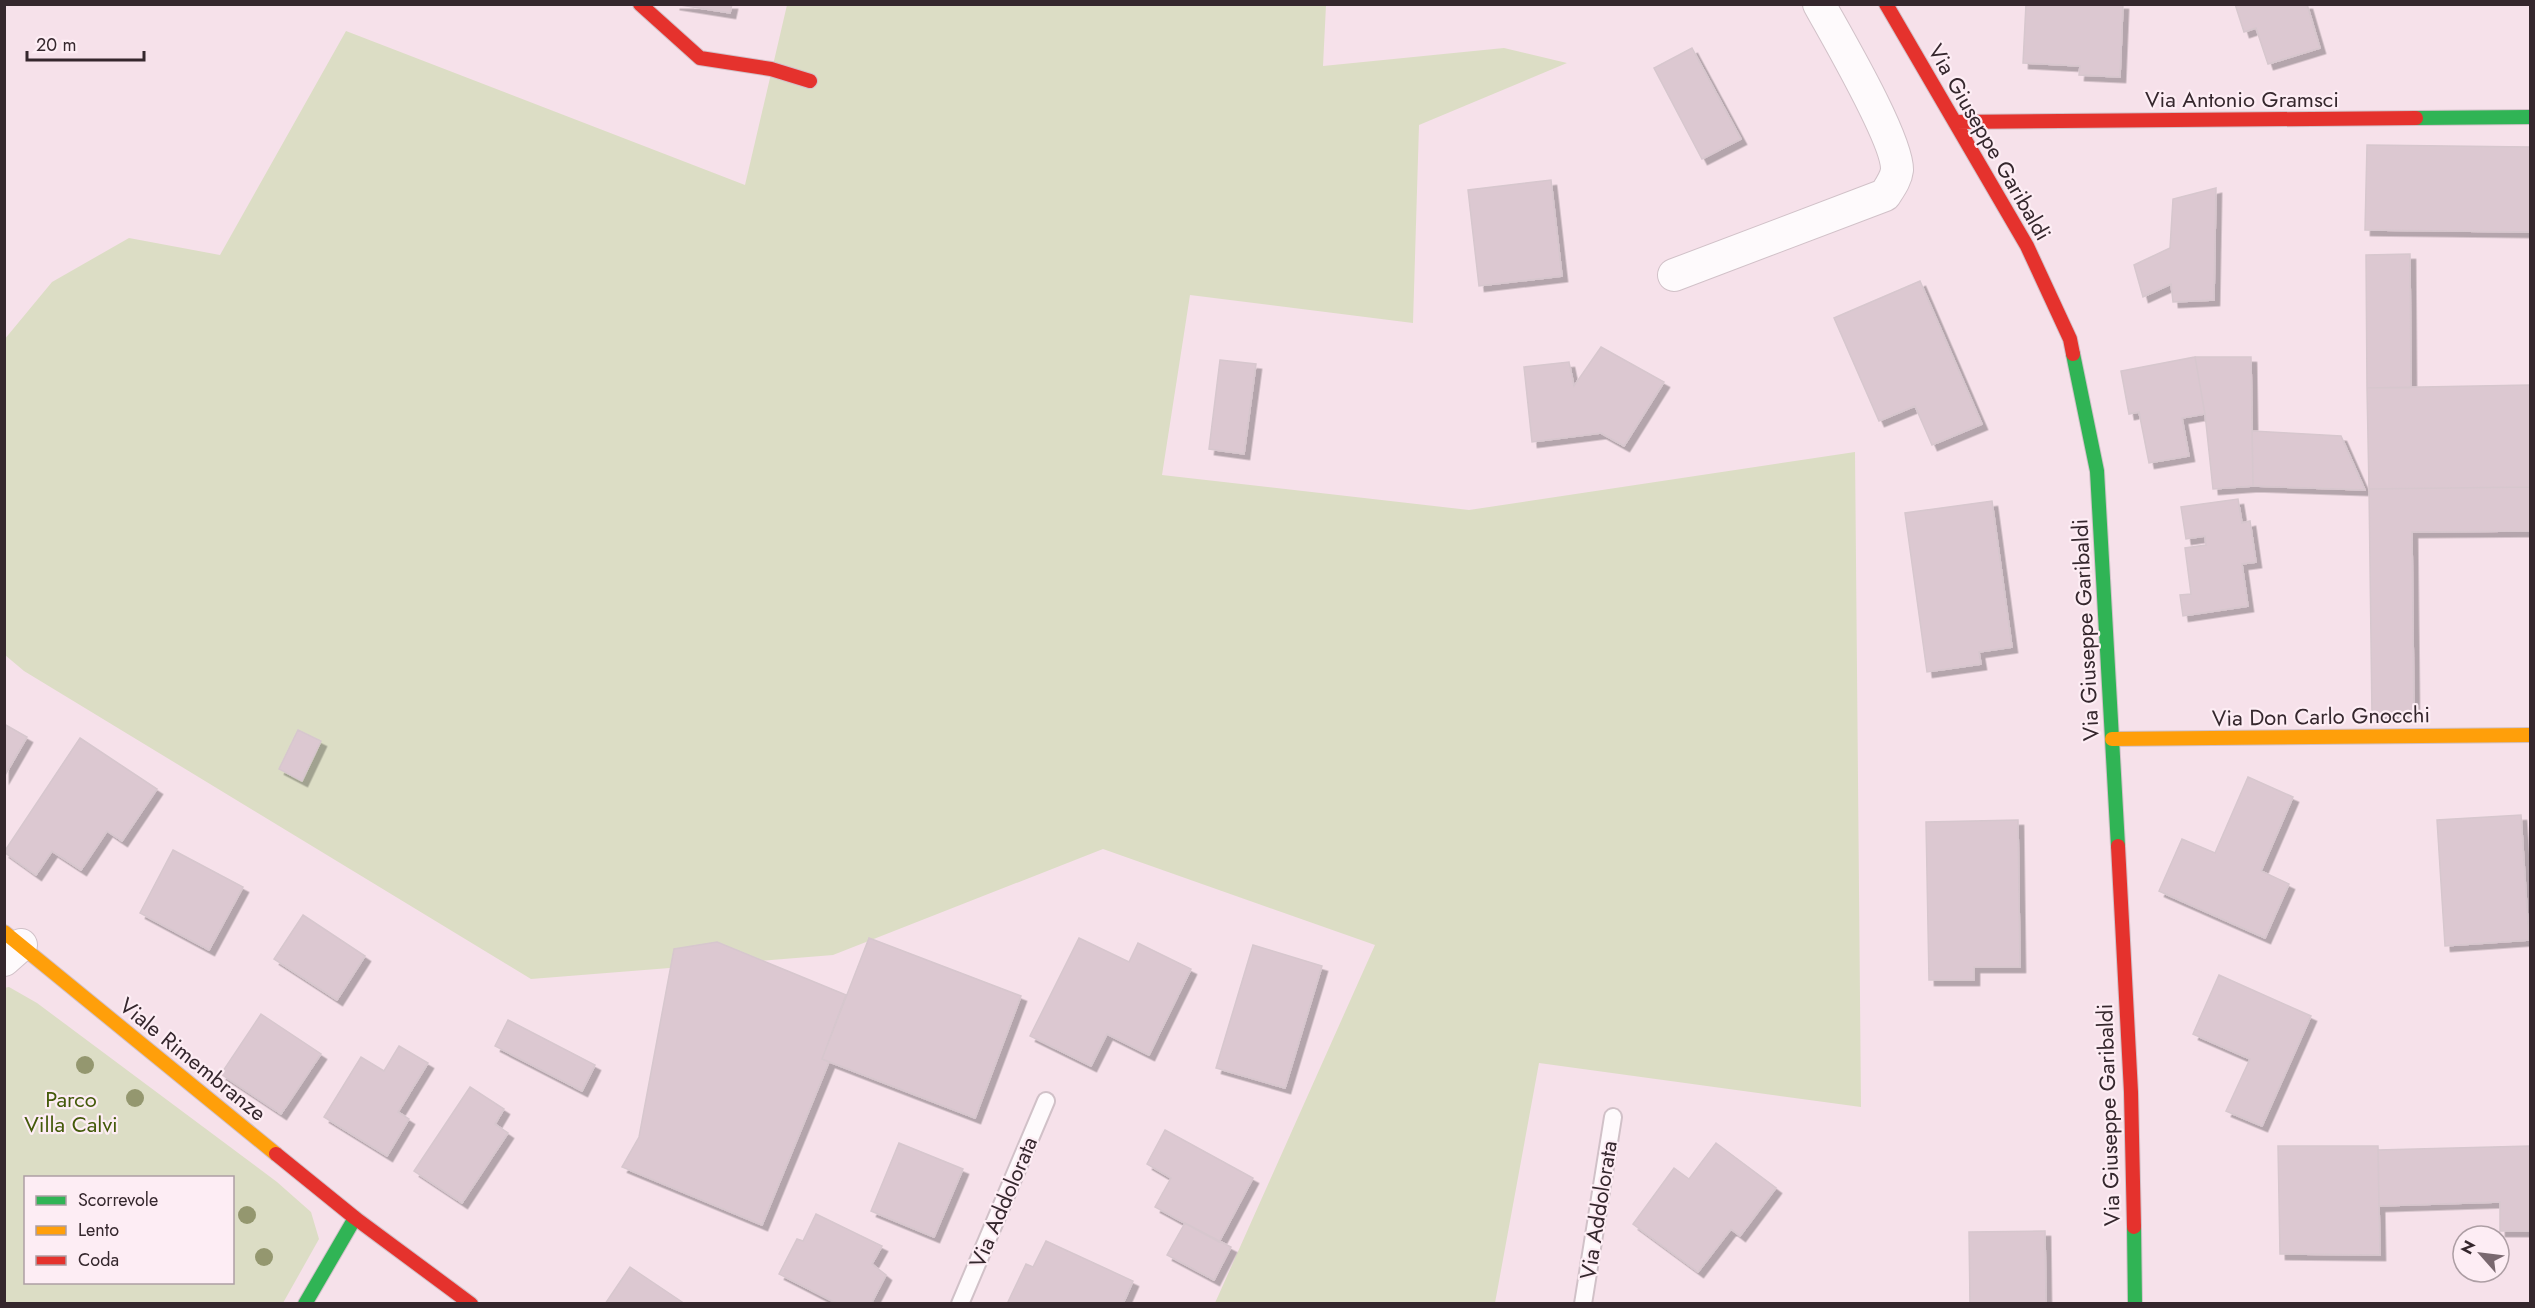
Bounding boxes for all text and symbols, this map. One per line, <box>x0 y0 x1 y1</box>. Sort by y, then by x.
scale bar <box>27 24 144 62</box>
text: 20 m <box>36 32 76 58</box>
street label: Via Giuseppe Garibaldi <box>1921 38 2059 246</box>
street label: Via Antonio Gramsci <box>2145 83 2339 115</box>
street label: Via Giuseppe Garibaldi <box>2063 518 2107 742</box>
street label: Via Don Carlo Gnocchi <box>2212 698 2430 734</box>
street label: Viale Rimembranze <box>113 990 273 1128</box>
street label: Via Giuseppe Garibaldi <box>2088 1003 2128 1227</box>
park label: Parco Villa Calvi <box>24 1083 118 1140</box>
street label: Via Addolorata <box>961 1131 1045 1273</box>
street label: Via Addolorata <box>1571 1138 1625 1282</box>
legend <box>24 1176 234 1284</box>
text: Scorrevole <box>78 1187 158 1213</box>
text: Lento <box>78 1217 119 1243</box>
north arrow <box>2451 1224 2511 1284</box>
text: N <box>2455 1236 2481 1258</box>
text: Coda <box>78 1247 119 1273</box>

